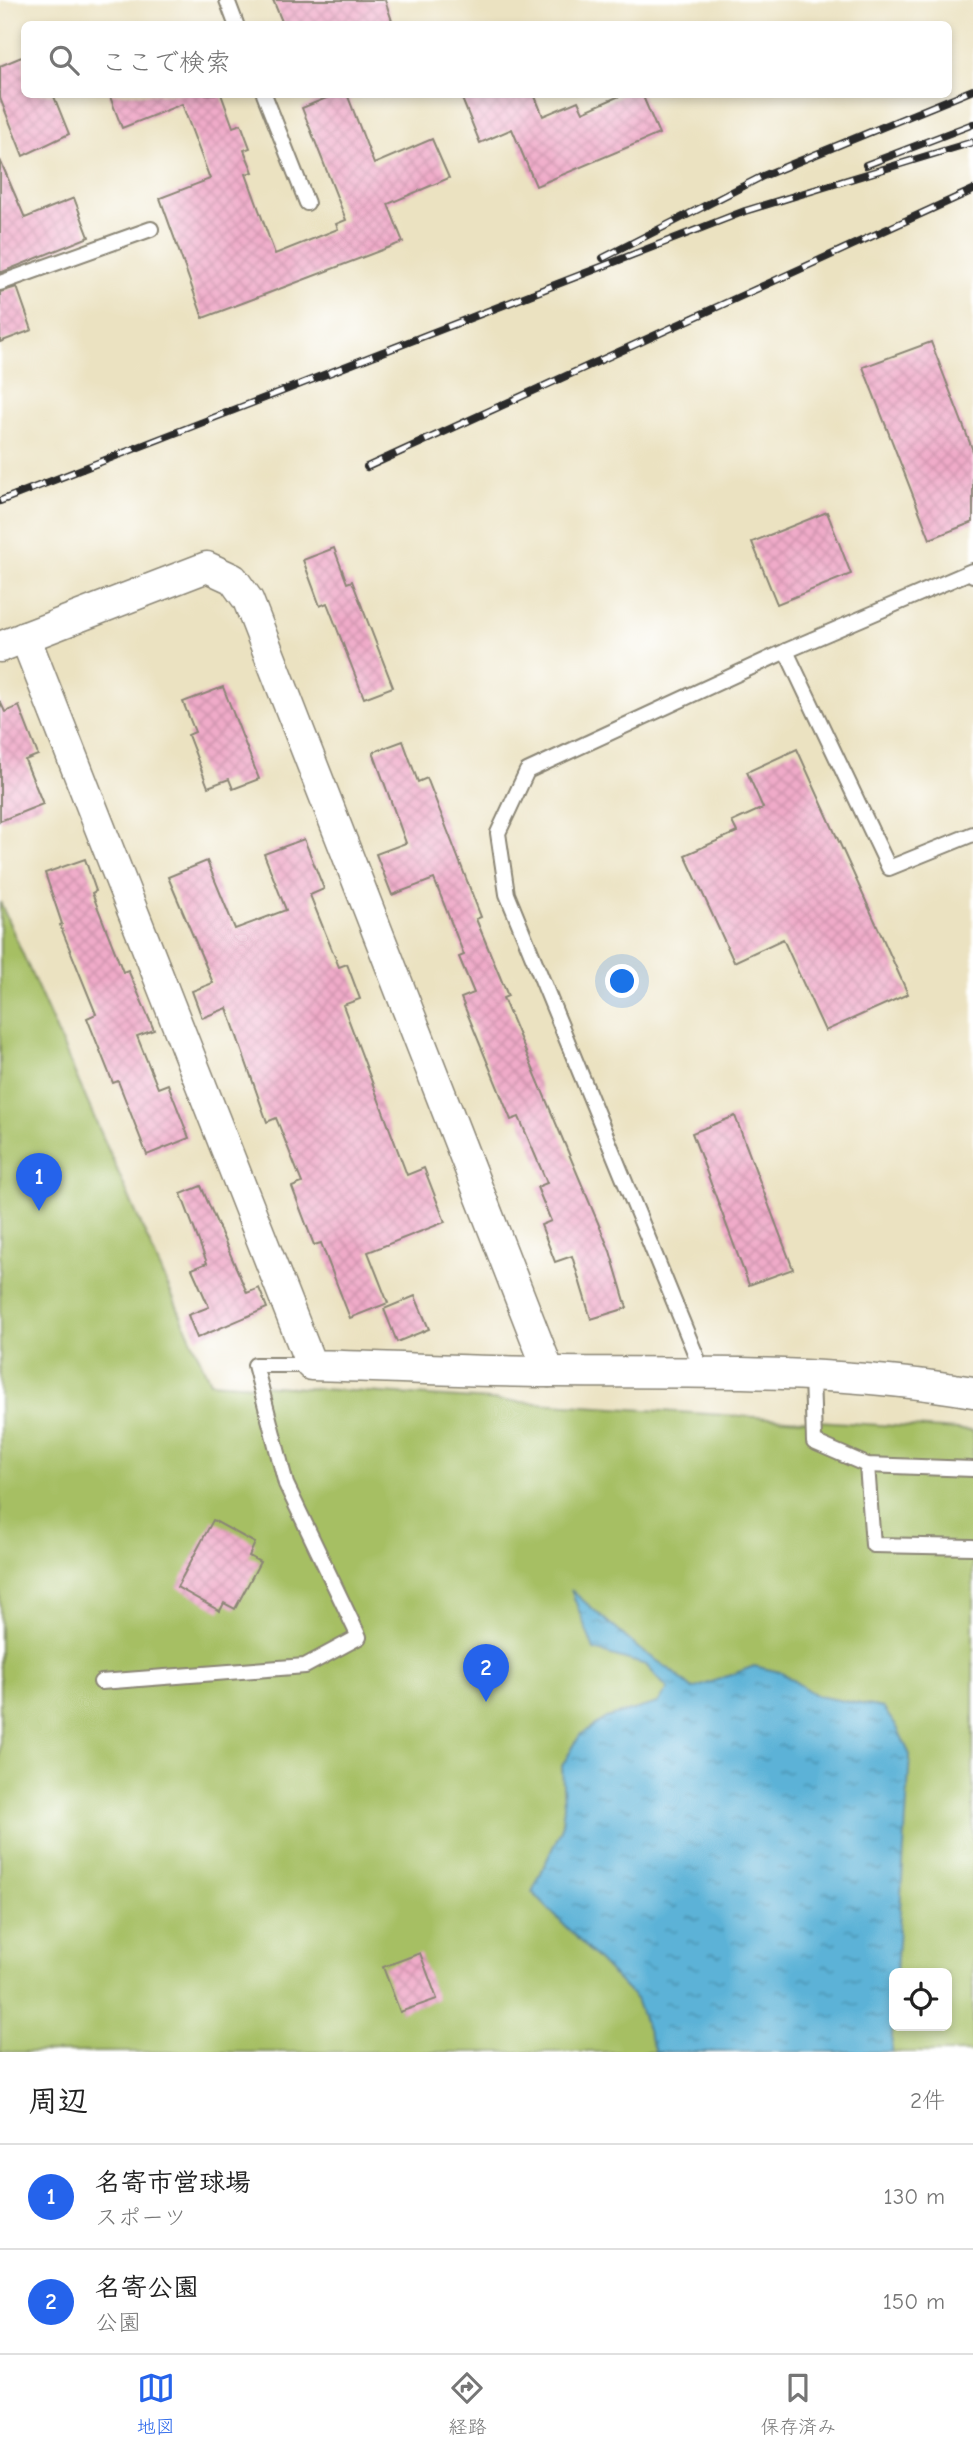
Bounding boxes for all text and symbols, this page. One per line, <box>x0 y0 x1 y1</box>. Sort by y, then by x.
search box <box>21 21 952 98</box>
icon: search <box>45 41 83 79</box>
text: ここで検索 <box>101 48 231 78</box>
your location <box>605 964 639 998</box>
pin: 1 <box>16 1153 62 1211</box>
pin: 2 <box>463 1644 509 1702</box>
map controls <box>889 1968 952 2031</box>
button: locate <box>889 1968 952 2031</box>
text: 周辺 <box>28 2084 88 2119</box>
text: 2件 <box>910 2087 945 2114</box>
text: 名寄市営球場 <box>95 2168 251 2198</box>
text: 1 <box>46 2183 56 2210</box>
text: 130 m <box>884 2183 945 2210</box>
text: スポーツ <box>95 2204 187 2231</box>
text: 名寄公園 <box>95 2273 199 2303</box>
text: 2 <box>45 2288 57 2315</box>
text: 150 m <box>883 2288 945 2315</box>
text: 公園 <box>95 2309 141 2336</box>
tab: 地図 <box>137 2369 175 2438</box>
tab: 経路 <box>448 2369 486 2438</box>
tab: 保存済み <box>760 2369 836 2438</box>

